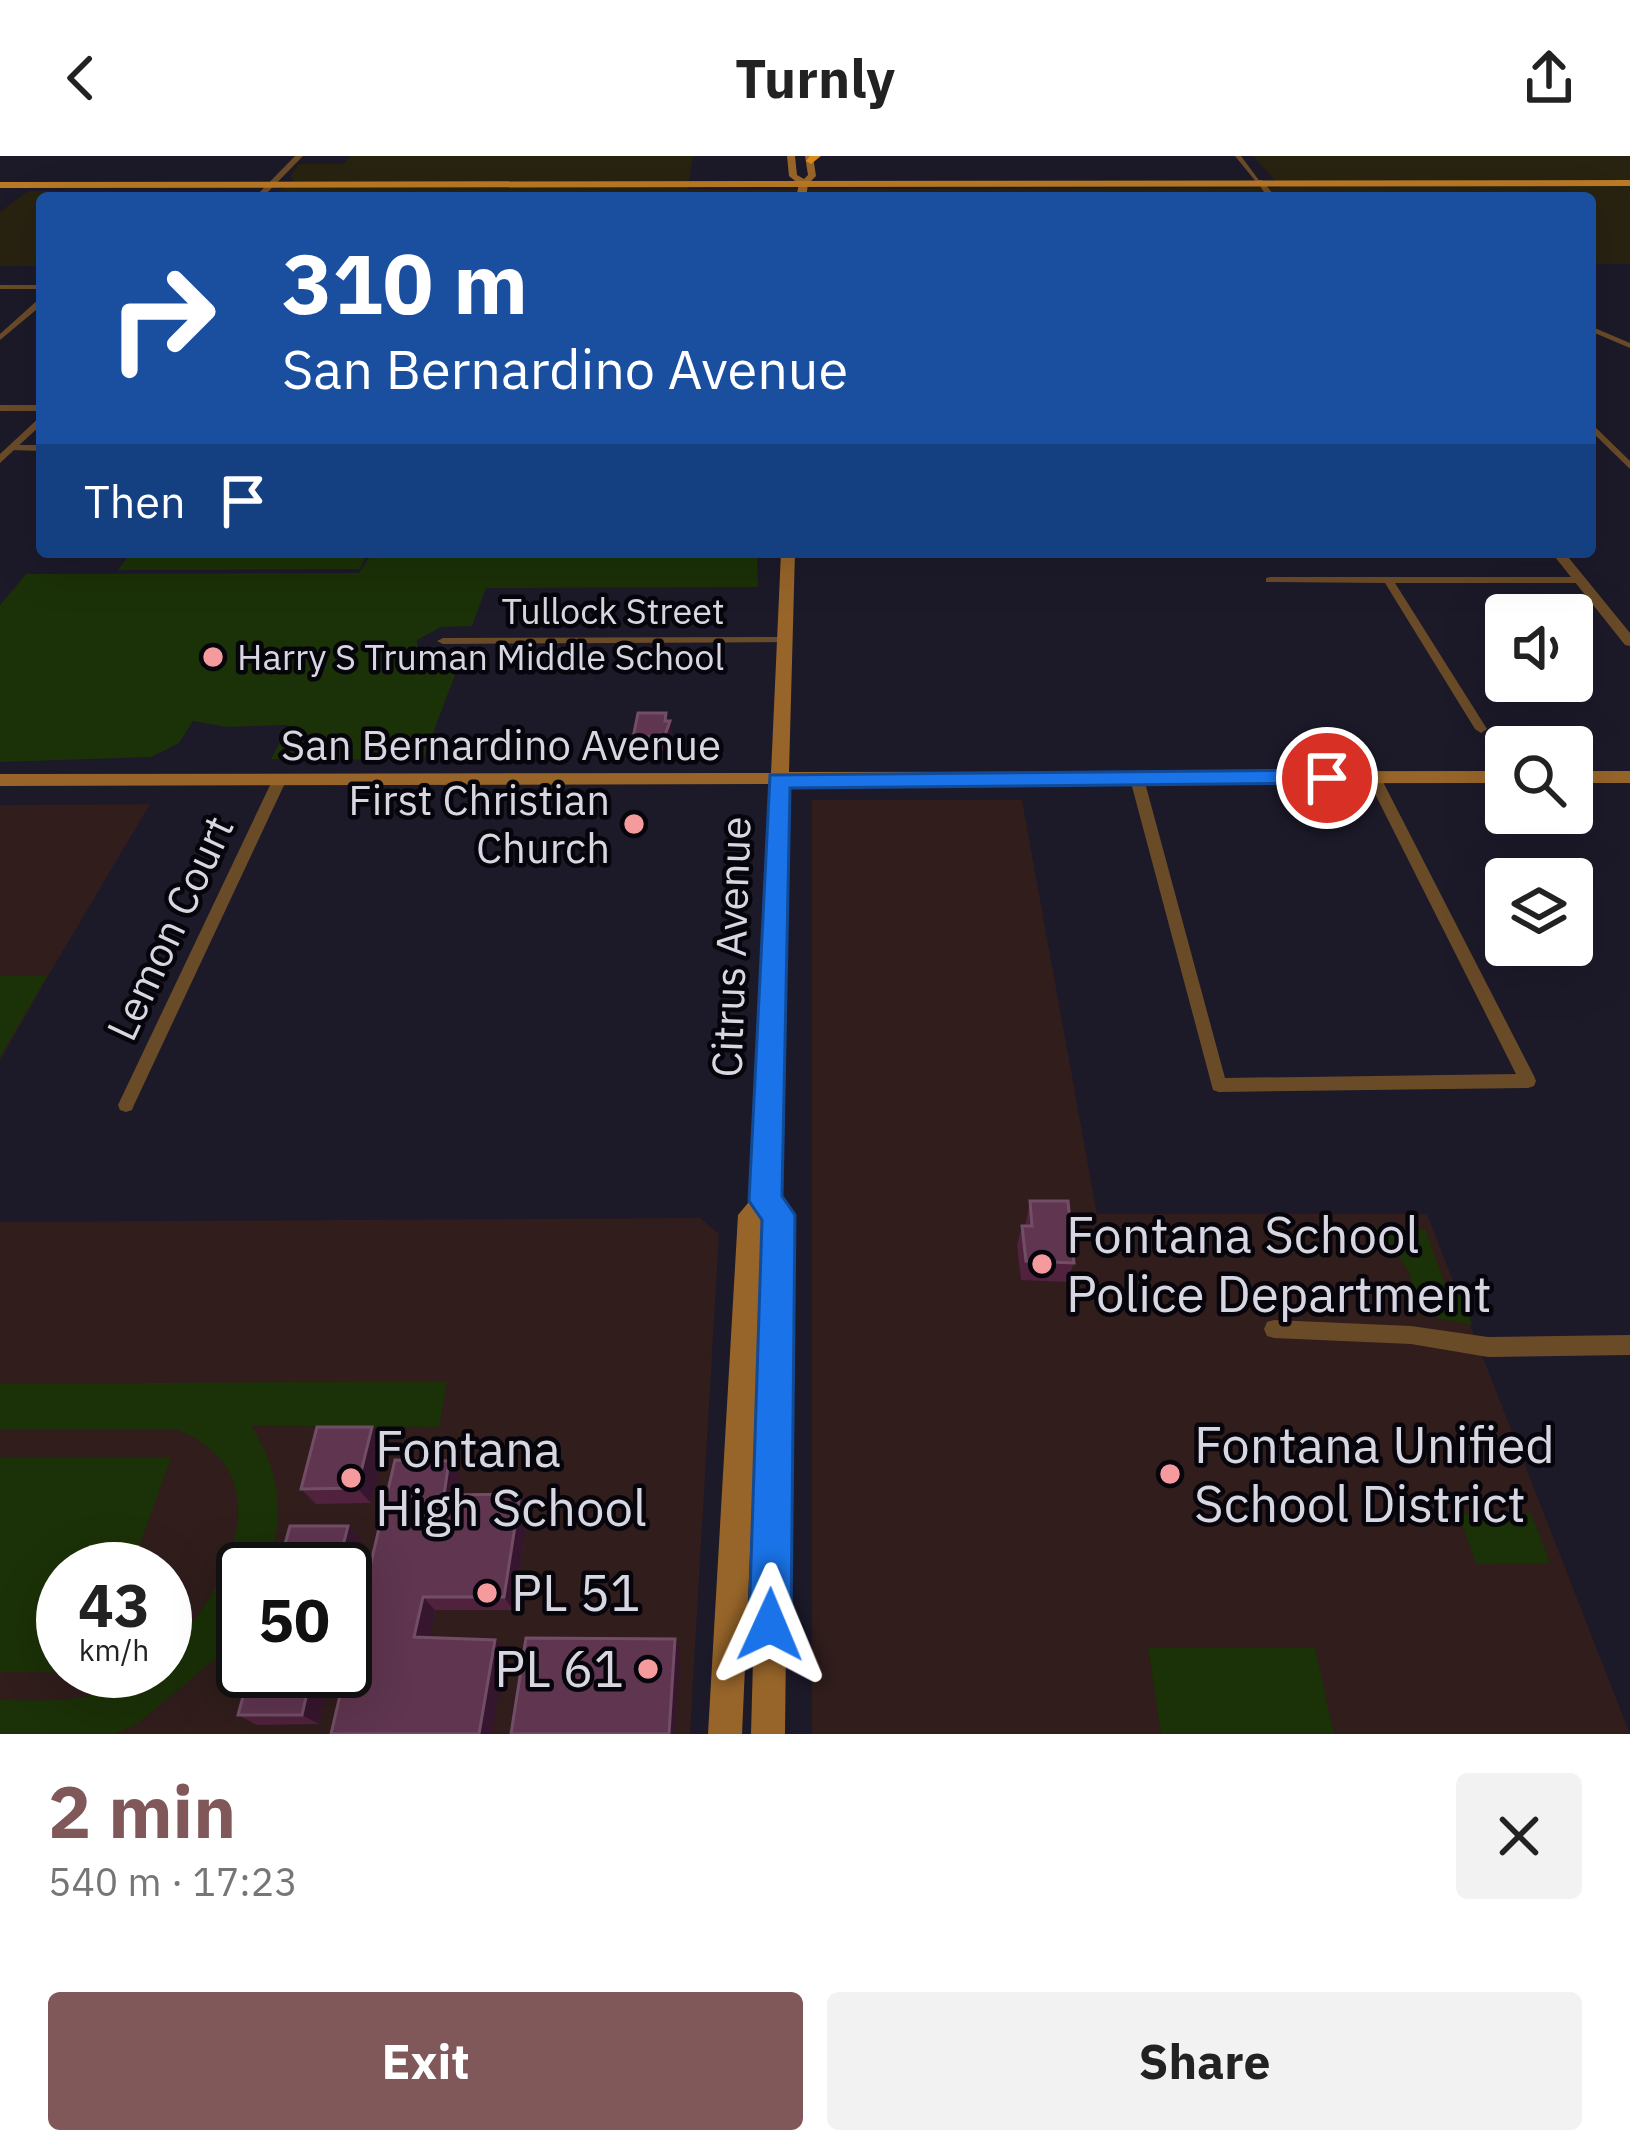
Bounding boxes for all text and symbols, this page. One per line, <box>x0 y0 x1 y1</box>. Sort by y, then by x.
text: Turnly <box>735 43 895 113</box>
icon: back <box>48 45 114 111</box>
icon: share <box>1516 45 1582 111</box>
text: 310 m <box>282 228 528 337</box>
icon: right <box>84 240 240 396</box>
text: San Bernardino Avenue <box>282 334 848 404</box>
icon: arrive <box>210 468 276 534</box>
text: Then <box>84 472 186 530</box>
street label: Tullock Street <box>501 587 725 634</box>
map controls <box>1485 594 1593 966</box>
button: sound <box>1485 594 1593 702</box>
place label: Harry S Truman Middle School <box>237 633 724 680</box>
marker: Harry S Truman Middle School <box>200 644 226 670</box>
street label: San Bernardino Avenue <box>281 717 721 772</box>
button: search <box>1485 726 1593 834</box>
pin <box>1276 727 1378 829</box>
icon: arrive <box>1294 745 1360 811</box>
place label: First Christian Church <box>348 772 610 875</box>
street label: Lemon Court <box>94 807 245 1049</box>
marker: First Christian Church <box>621 811 647 837</box>
street label: Citrus Avenue <box>698 816 763 1078</box>
button: layers <box>1485 858 1593 966</box>
place label: Fontana School Police Department <box>1066 1201 1492 1326</box>
marker: Fontana School Police Department <box>1029 1251 1055 1277</box>
place label: Fontana Unified School District <box>1194 1411 1555 1536</box>
place label: Fontana High School <box>375 1415 647 1540</box>
marker: Fontana Unified School District <box>1157 1461 1183 1487</box>
marker: Fontana High School <box>338 1465 364 1491</box>
speed limit sign: 50 <box>216 1542 372 1698</box>
place label: PL 51 <box>511 1559 641 1625</box>
position arrow <box>707 1562 833 1688</box>
text: 43 <box>78 1565 150 1644</box>
marker: PL 51 <box>474 1580 500 1606</box>
text: km/h <box>79 1630 149 1669</box>
place label: PL 61 <box>494 1635 624 1701</box>
marker: PL 61 <box>635 1656 661 1682</box>
text: 2 min <box>48 1764 236 1858</box>
button: close <box>1456 1773 1582 1899</box>
text: 540 m · 17:23 <box>48 1856 298 1907</box>
button: Exit <box>48 1992 803 2130</box>
button: Share <box>827 1992 1582 2130</box>

